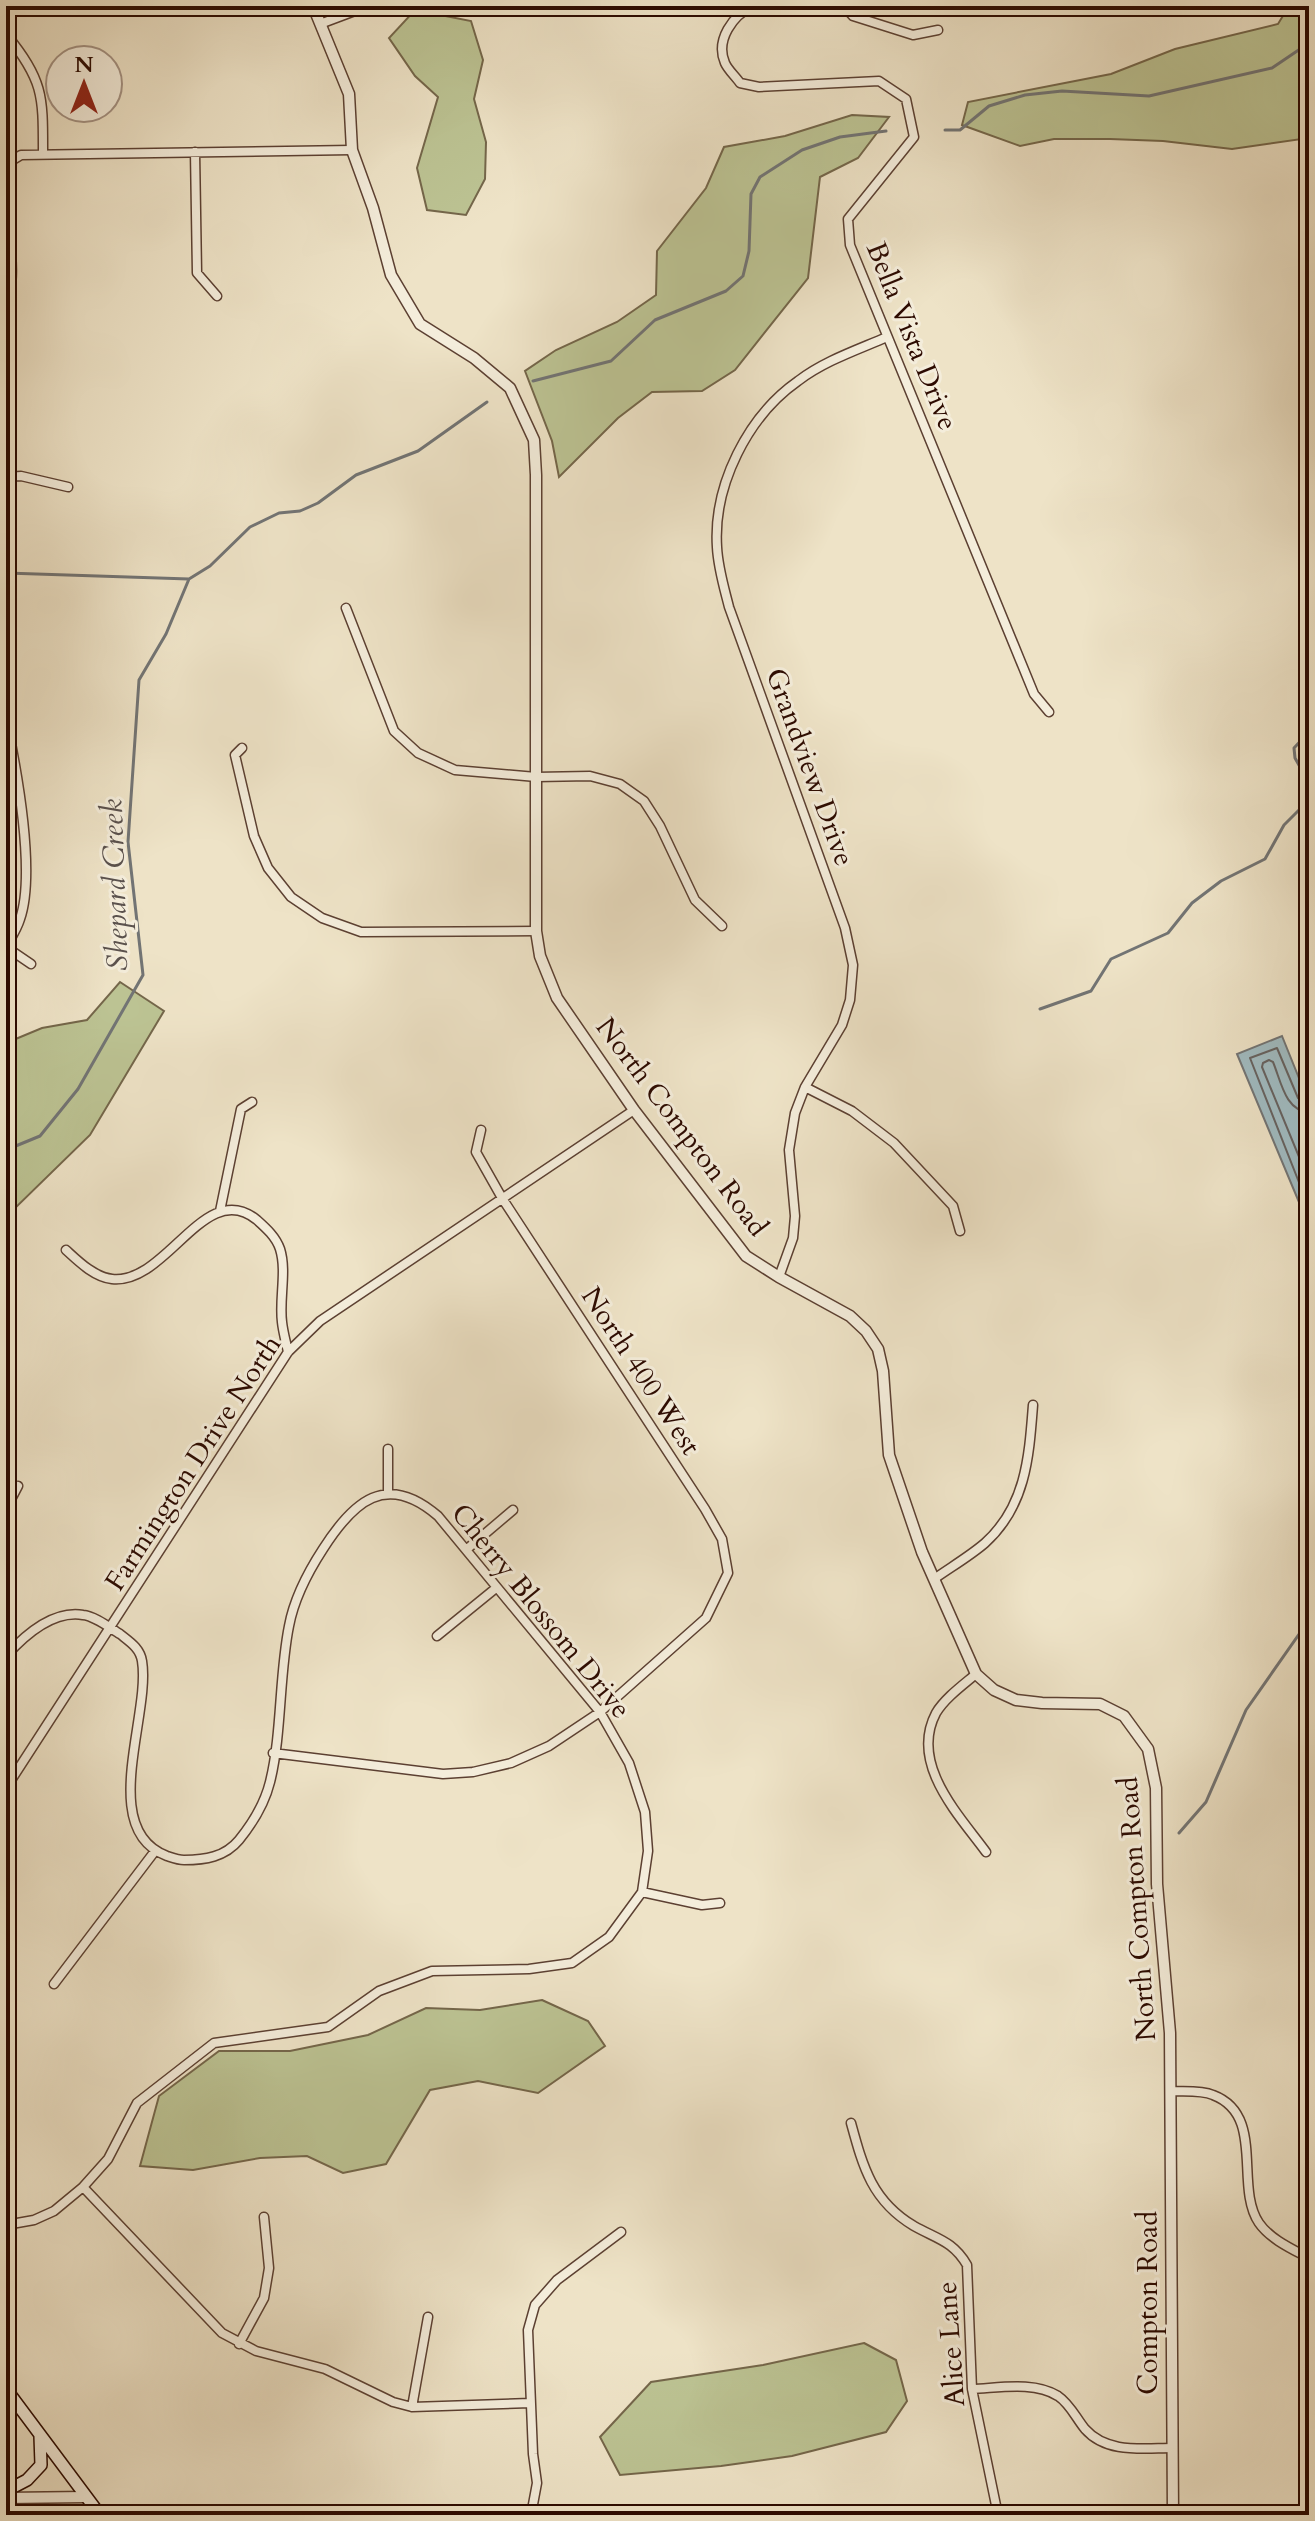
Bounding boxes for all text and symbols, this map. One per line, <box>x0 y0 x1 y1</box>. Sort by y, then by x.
north arrow <box>44 44 124 124</box>
text: N <box>74 50 94 80</box>
street label: Bella Vista Drive <box>857 236 967 436</box>
street label: Grandview Drive <box>757 663 863 871</box>
water label: Shepard Creek <box>92 798 138 972</box>
street label: North Compton Road <box>587 1010 777 1244</box>
street label: North 400 West <box>572 1280 710 1463</box>
street label: Farmington Drive North <box>96 1328 290 1598</box>
street label: Cherry Blossom Drive <box>442 1496 640 1726</box>
street label: North Compton Road <box>1109 1775 1165 2043</box>
street label: Compton Road <box>1129 2211 1167 2395</box>
street label: Alice Lane <box>928 2280 974 2408</box>

